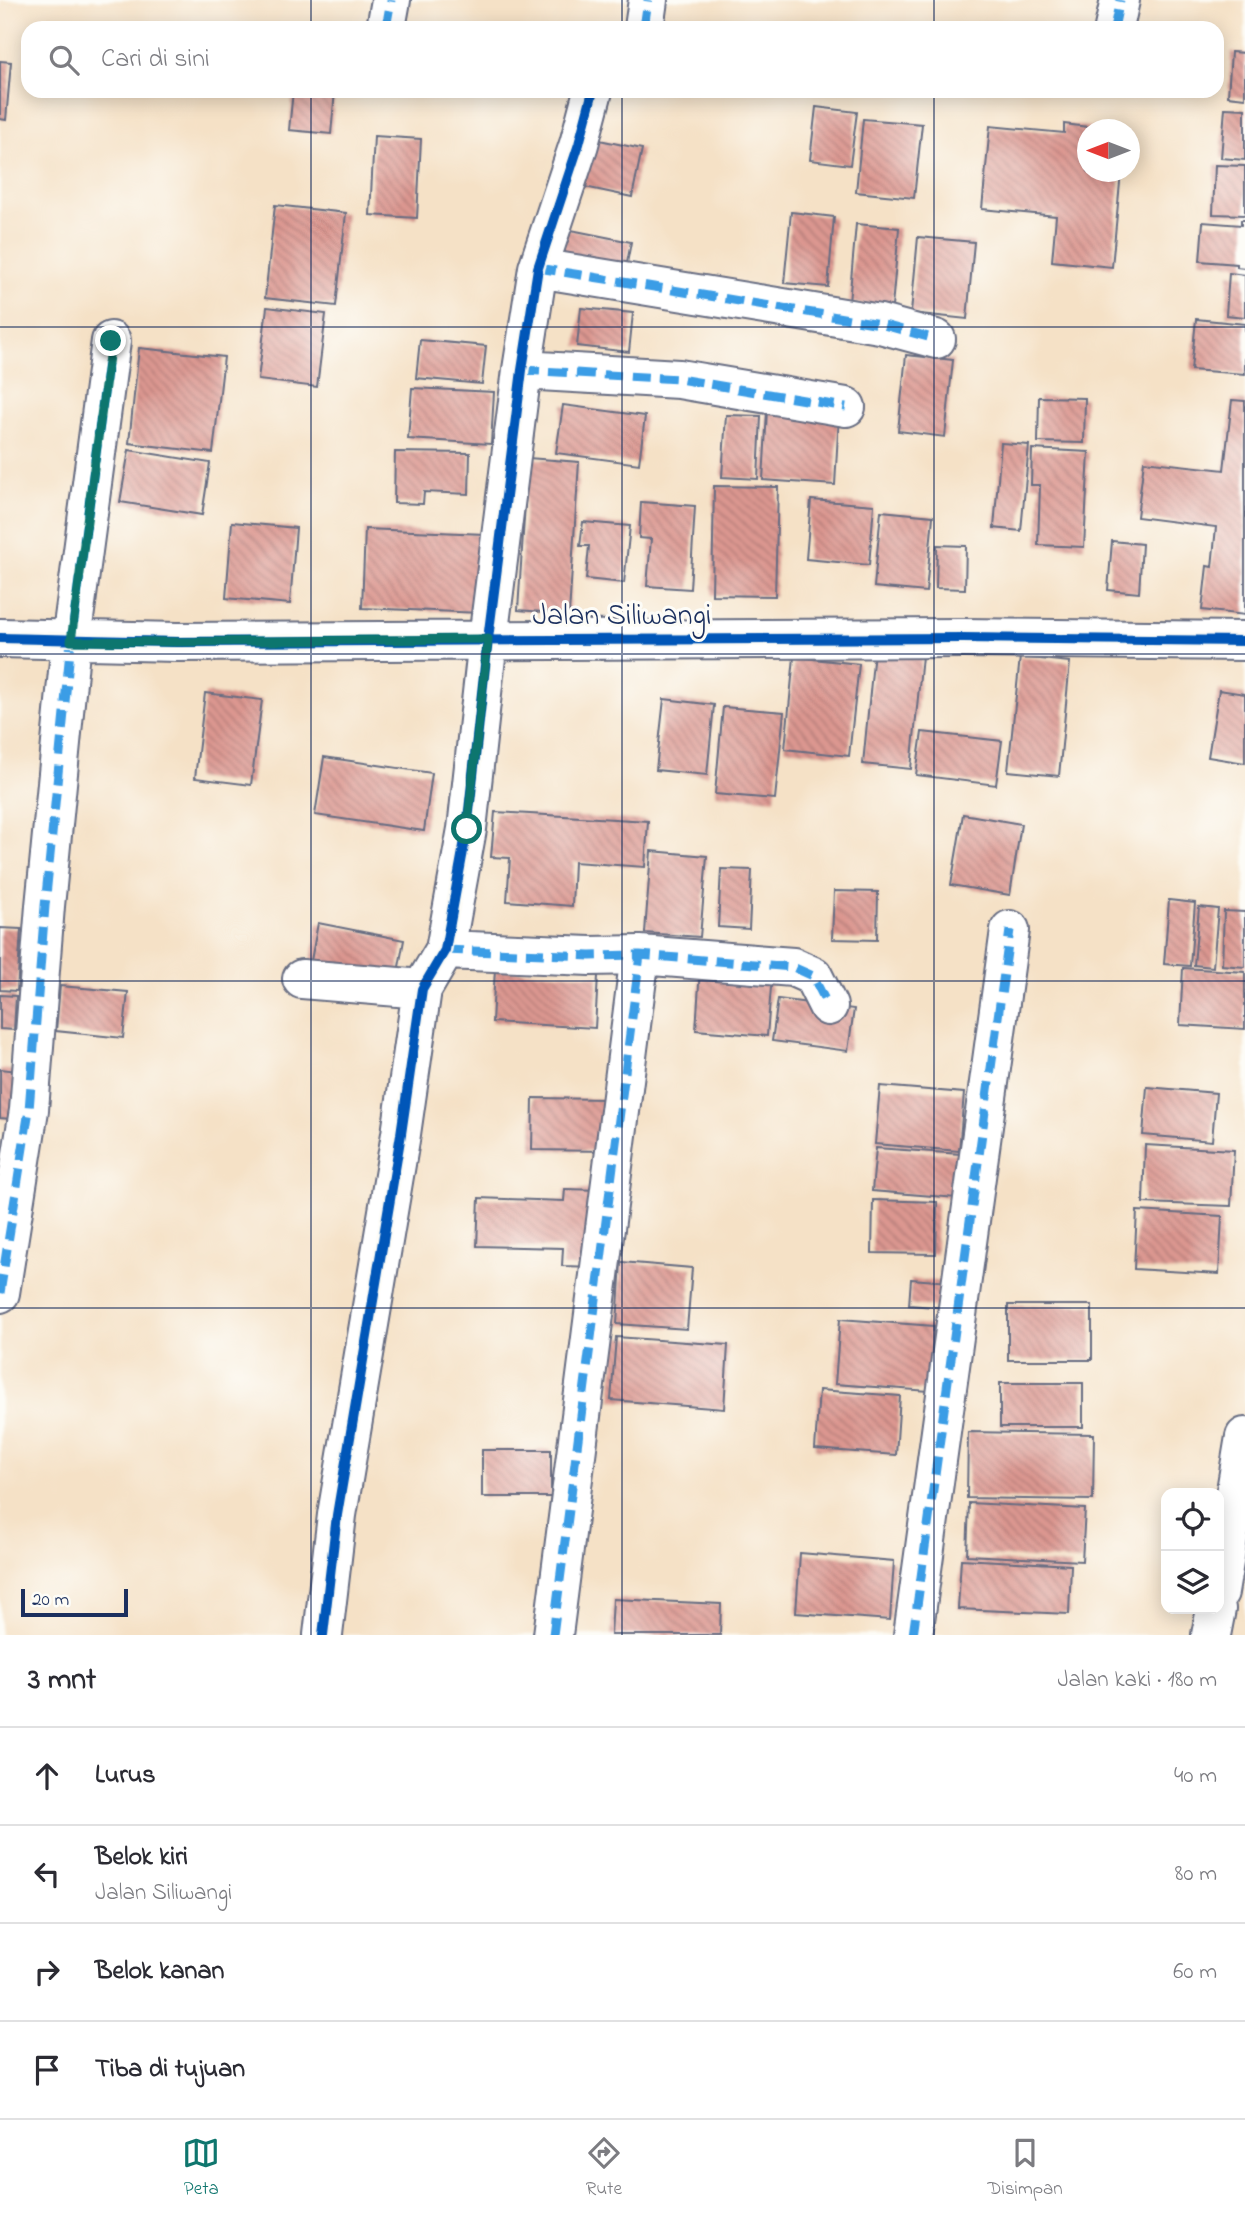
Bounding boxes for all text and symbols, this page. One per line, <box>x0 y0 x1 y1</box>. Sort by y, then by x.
search box <box>21 21 1224 98</box>
icon: search <box>45 41 83 79</box>
text: Cari di sini <box>101 41 210 79</box>
north arrow <box>1077 119 1140 182</box>
route end <box>95 325 126 356</box>
street label: Jalan Siliwangi <box>532 595 712 639</box>
route start <box>451 813 482 844</box>
map controls <box>1161 1488 1224 1614</box>
button: locate <box>1161 1488 1224 1551</box>
button: layers <box>1161 1551 1224 1614</box>
scale bar <box>21 1586 128 1618</box>
text: 20 m <box>32 1587 69 1614</box>
text: 3 mnt <box>28 1659 96 1703</box>
text: Jalan kaki · 180 m <box>1057 1664 1217 1697</box>
icon: ahead <box>28 1757 66 1795</box>
text: Lurus <box>95 1757 156 1795</box>
text: 40 m <box>1174 1760 1217 1793</box>
text: Belok kiri <box>95 1839 188 1877</box>
icon: left <box>28 1855 66 1893</box>
text: 80 m <box>1175 1858 1217 1891</box>
text: Jalan Siliwangi <box>95 1877 232 1910</box>
icon: right <box>28 1953 66 1991</box>
text: Belok kanan <box>95 1953 224 1991</box>
text: 60 m <box>1173 1956 1217 1989</box>
icon: arrive <box>28 2051 66 2089</box>
text: Tiba di tujuan <box>95 2051 245 2089</box>
tab: Peta <box>182 2134 220 2203</box>
tab: Rute <box>585 2134 623 2203</box>
tab: Disimpan <box>988 2134 1063 2203</box>

